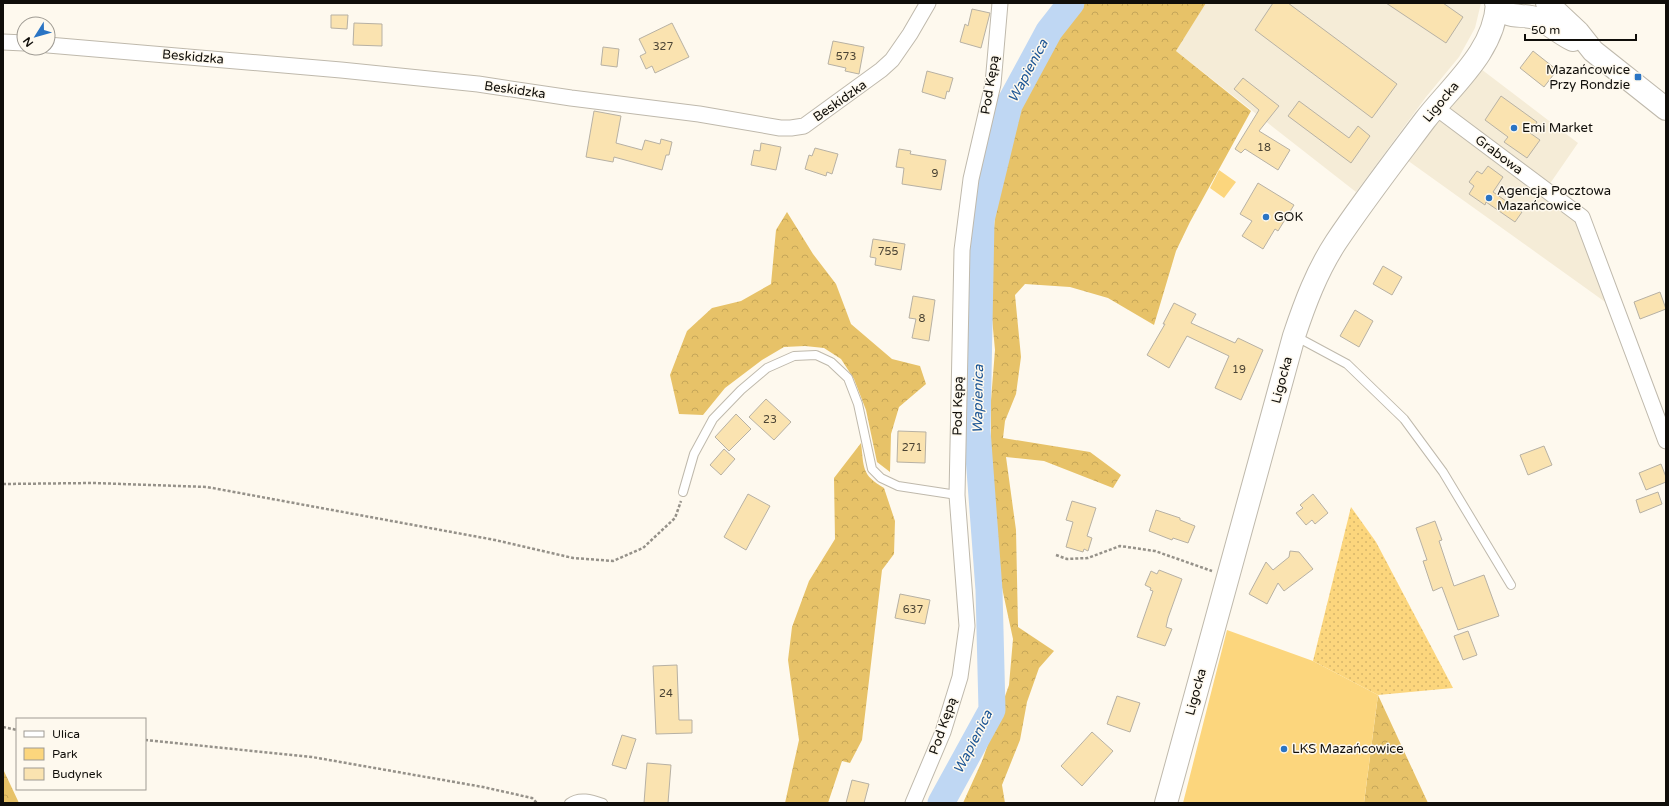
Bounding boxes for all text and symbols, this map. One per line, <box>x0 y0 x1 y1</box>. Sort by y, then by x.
north arrow <box>16 16 56 56</box>
scale bar <box>1525 16 1636 42</box>
text: 50 m <box>1531 23 1560 37</box>
text: N <box>21 34 36 49</box>
water label: Wapienica <box>1004 36 1052 105</box>
house number: 327 <box>653 40 673 53</box>
street label: Beskidzka <box>162 46 224 68</box>
house number: 573 <box>836 50 856 63</box>
street label: Pod Kępą <box>977 54 1003 116</box>
place label: Mazańcowice Przy Rondzie <box>1546 62 1630 93</box>
marker: Mazańcowice Przy Rondzie <box>1633 72 1643 82</box>
street label: Beskidzka <box>810 77 870 125</box>
street label: Beskidzka <box>483 78 547 102</box>
street label: Ligocka <box>1419 78 1463 126</box>
place label: Emi Market <box>1522 120 1593 136</box>
marker: Emi Market <box>1509 123 1519 133</box>
street label: Grabowa <box>1472 132 1526 178</box>
house number: 18 <box>1257 141 1271 154</box>
house number: 9 <box>932 167 939 180</box>
place label: Agencja Pocztowa Mazańcowice <box>1497 183 1611 214</box>
marker: Agencja Pocztowa Mazańcowice <box>1484 193 1494 203</box>
place label: GOK <box>1274 209 1303 225</box>
marker: GOK <box>1261 212 1271 222</box>
house number: 755 <box>878 245 898 258</box>
house number: 8 <box>919 312 926 325</box>
street label: Ligocka <box>1268 355 1296 405</box>
water label: Wapienica <box>969 363 987 434</box>
house number: 19 <box>1232 363 1246 376</box>
street label: Pod Kępą <box>949 376 967 436</box>
house number: 23 <box>763 413 777 426</box>
house number: 271 <box>902 441 922 454</box>
house number: 637 <box>903 603 923 616</box>
street label: Ligocka <box>1182 667 1210 717</box>
house number: 24 <box>659 687 673 700</box>
street label: Pod Kępą <box>926 695 960 757</box>
water label: Wapienica <box>950 706 997 777</box>
legend <box>16 718 146 790</box>
text: Ulica <box>52 727 80 741</box>
place label: LKS Mazańcowice <box>1292 741 1404 757</box>
marker: LKS Mazańcowice <box>1279 744 1289 754</box>
text: Park <box>52 747 78 761</box>
text: Budynek <box>52 767 103 781</box>

